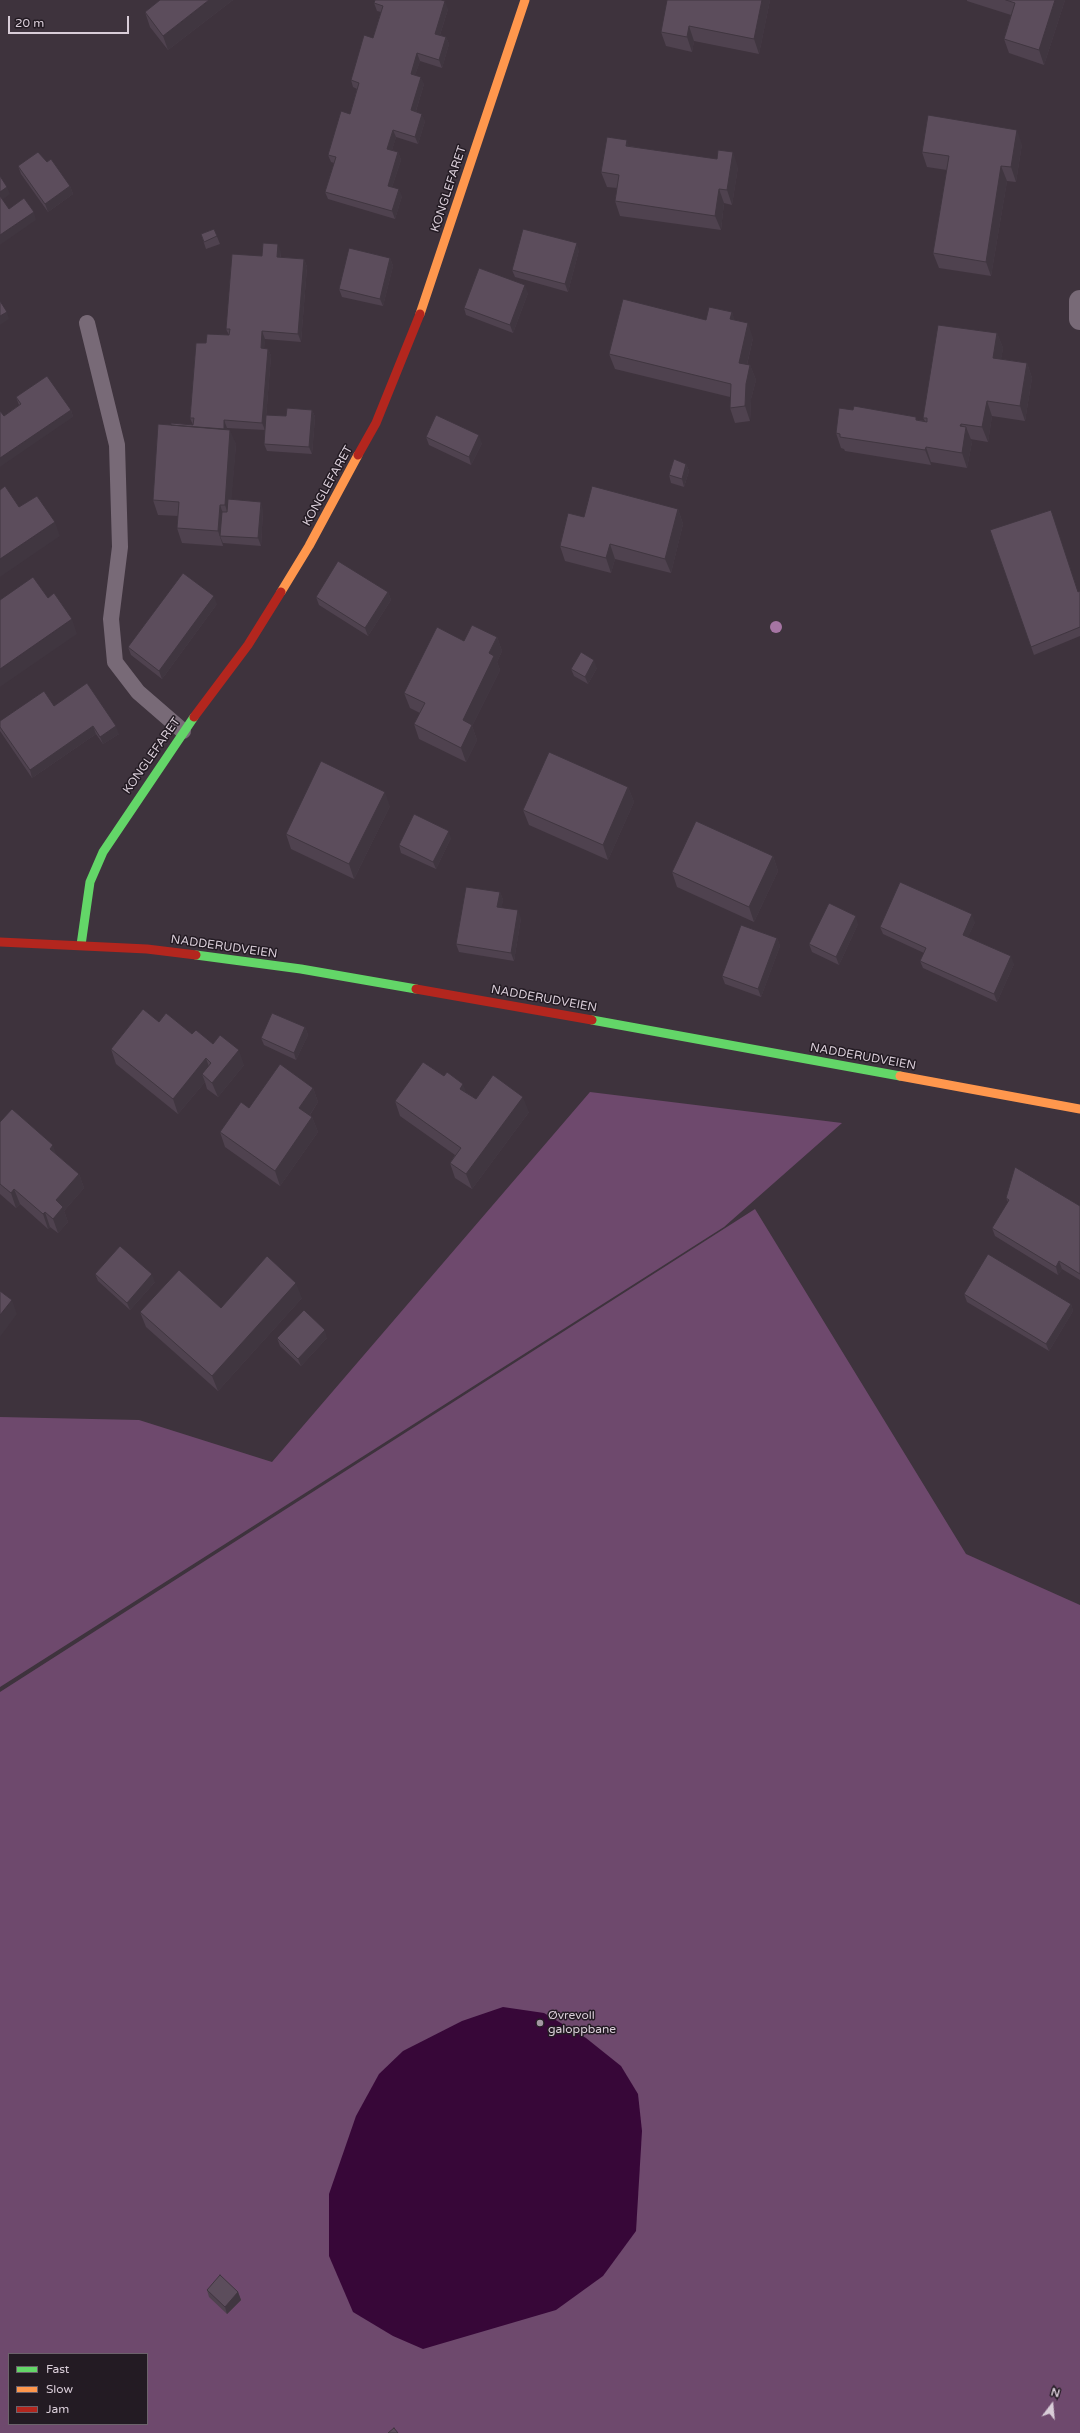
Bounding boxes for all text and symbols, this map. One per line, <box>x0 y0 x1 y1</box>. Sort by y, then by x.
scale bar <box>10 8 131 34</box>
text: 20 m <box>15 16 44 30</box>
street label: KONGLEFARET <box>428 144 470 234</box>
street label: KONGLEFARET <box>300 443 356 529</box>
street label: KONGLEFARET <box>120 715 184 797</box>
street label: NADDERUDVEIEN <box>170 932 278 962</box>
street label: NADDERUDVEIEN <box>490 983 598 1015</box>
street label: NADDERUDVEIEN <box>809 1041 917 1073</box>
place label: Øvrevoll galoppbane <box>548 2009 616 2037</box>
marker: Øvrevoll galoppbane <box>535 2018 545 2028</box>
legend <box>8 2353 148 2425</box>
text: Fast <box>46 2362 69 2376</box>
text: Slow <box>46 2382 73 2396</box>
north arrow <box>1032 2385 1072 2425</box>
text: N <box>1049 2386 1061 2400</box>
text: Jam <box>46 2402 69 2416</box>

